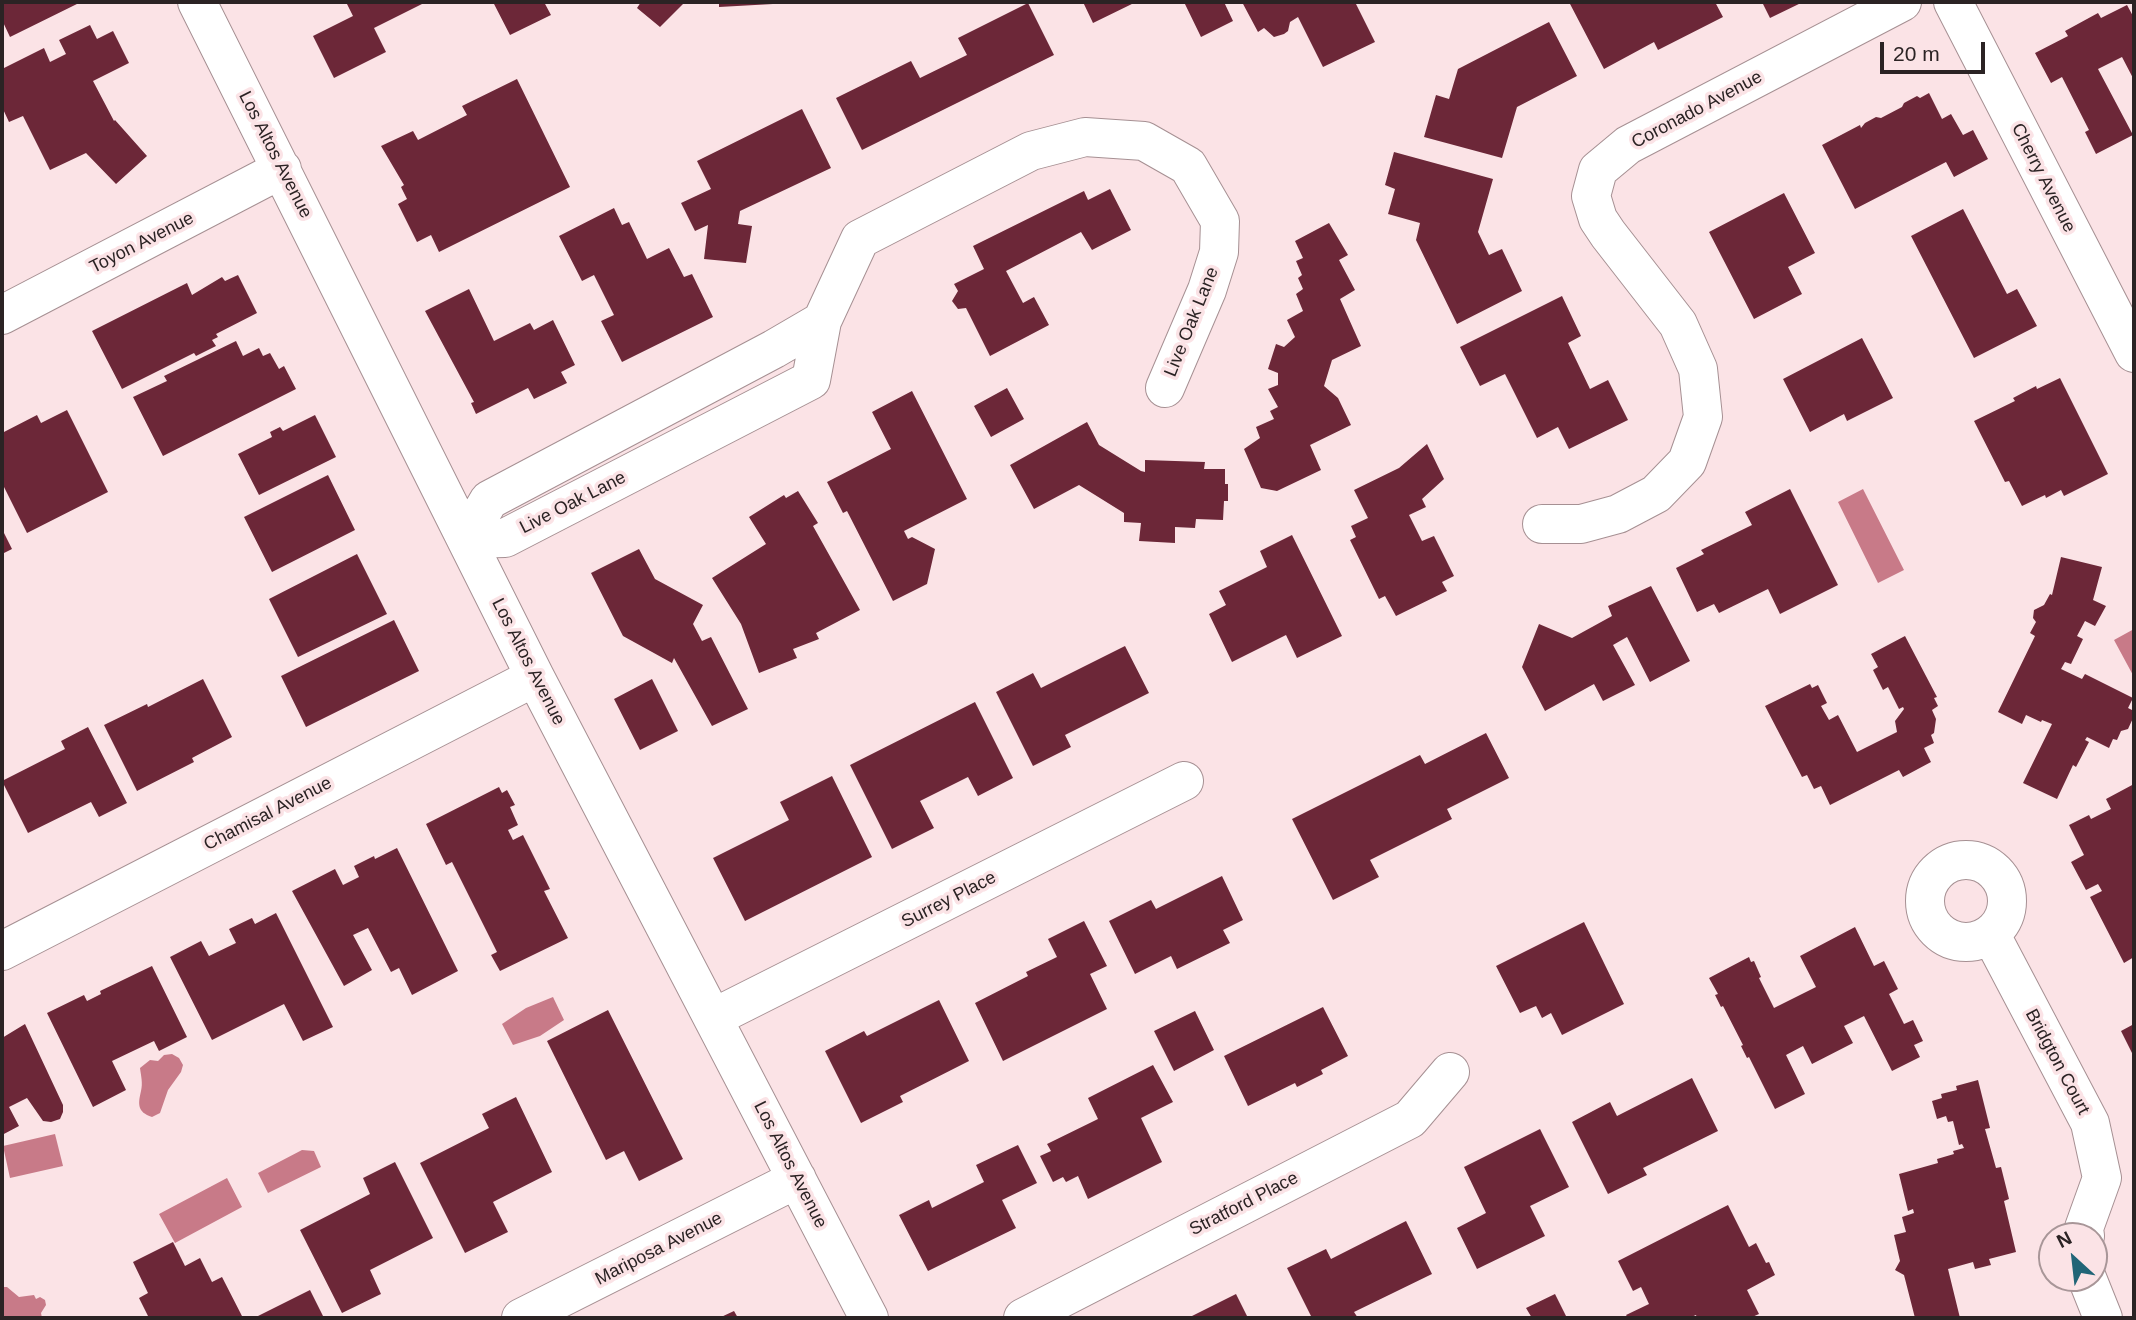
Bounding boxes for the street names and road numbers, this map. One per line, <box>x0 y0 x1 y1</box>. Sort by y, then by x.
street label: Coronado Avenue <box>1628 66 1766 154</box>
street label: Los Altos Avenue <box>234 88 316 222</box>
street label: Cherry Avenue <box>2006 120 2080 236</box>
street label: Toyon Avenue <box>86 208 198 278</box>
street label: Live Oak Lane <box>1160 264 1224 380</box>
street label: Live Oak Lane <box>516 467 630 539</box>
street label: Los Altos Avenue <box>487 595 569 729</box>
street label: Chamisal Avenue <box>200 772 336 856</box>
street label: Surrey Place <box>898 867 1000 933</box>
street label: Bridgton Court <box>2020 1006 2094 1118</box>
street label: Los Altos Avenue <box>749 1098 831 1232</box>
street label: Stratford Place <box>1186 1167 1302 1241</box>
street label: Mariposa Avenue <box>592 1208 726 1290</box>

